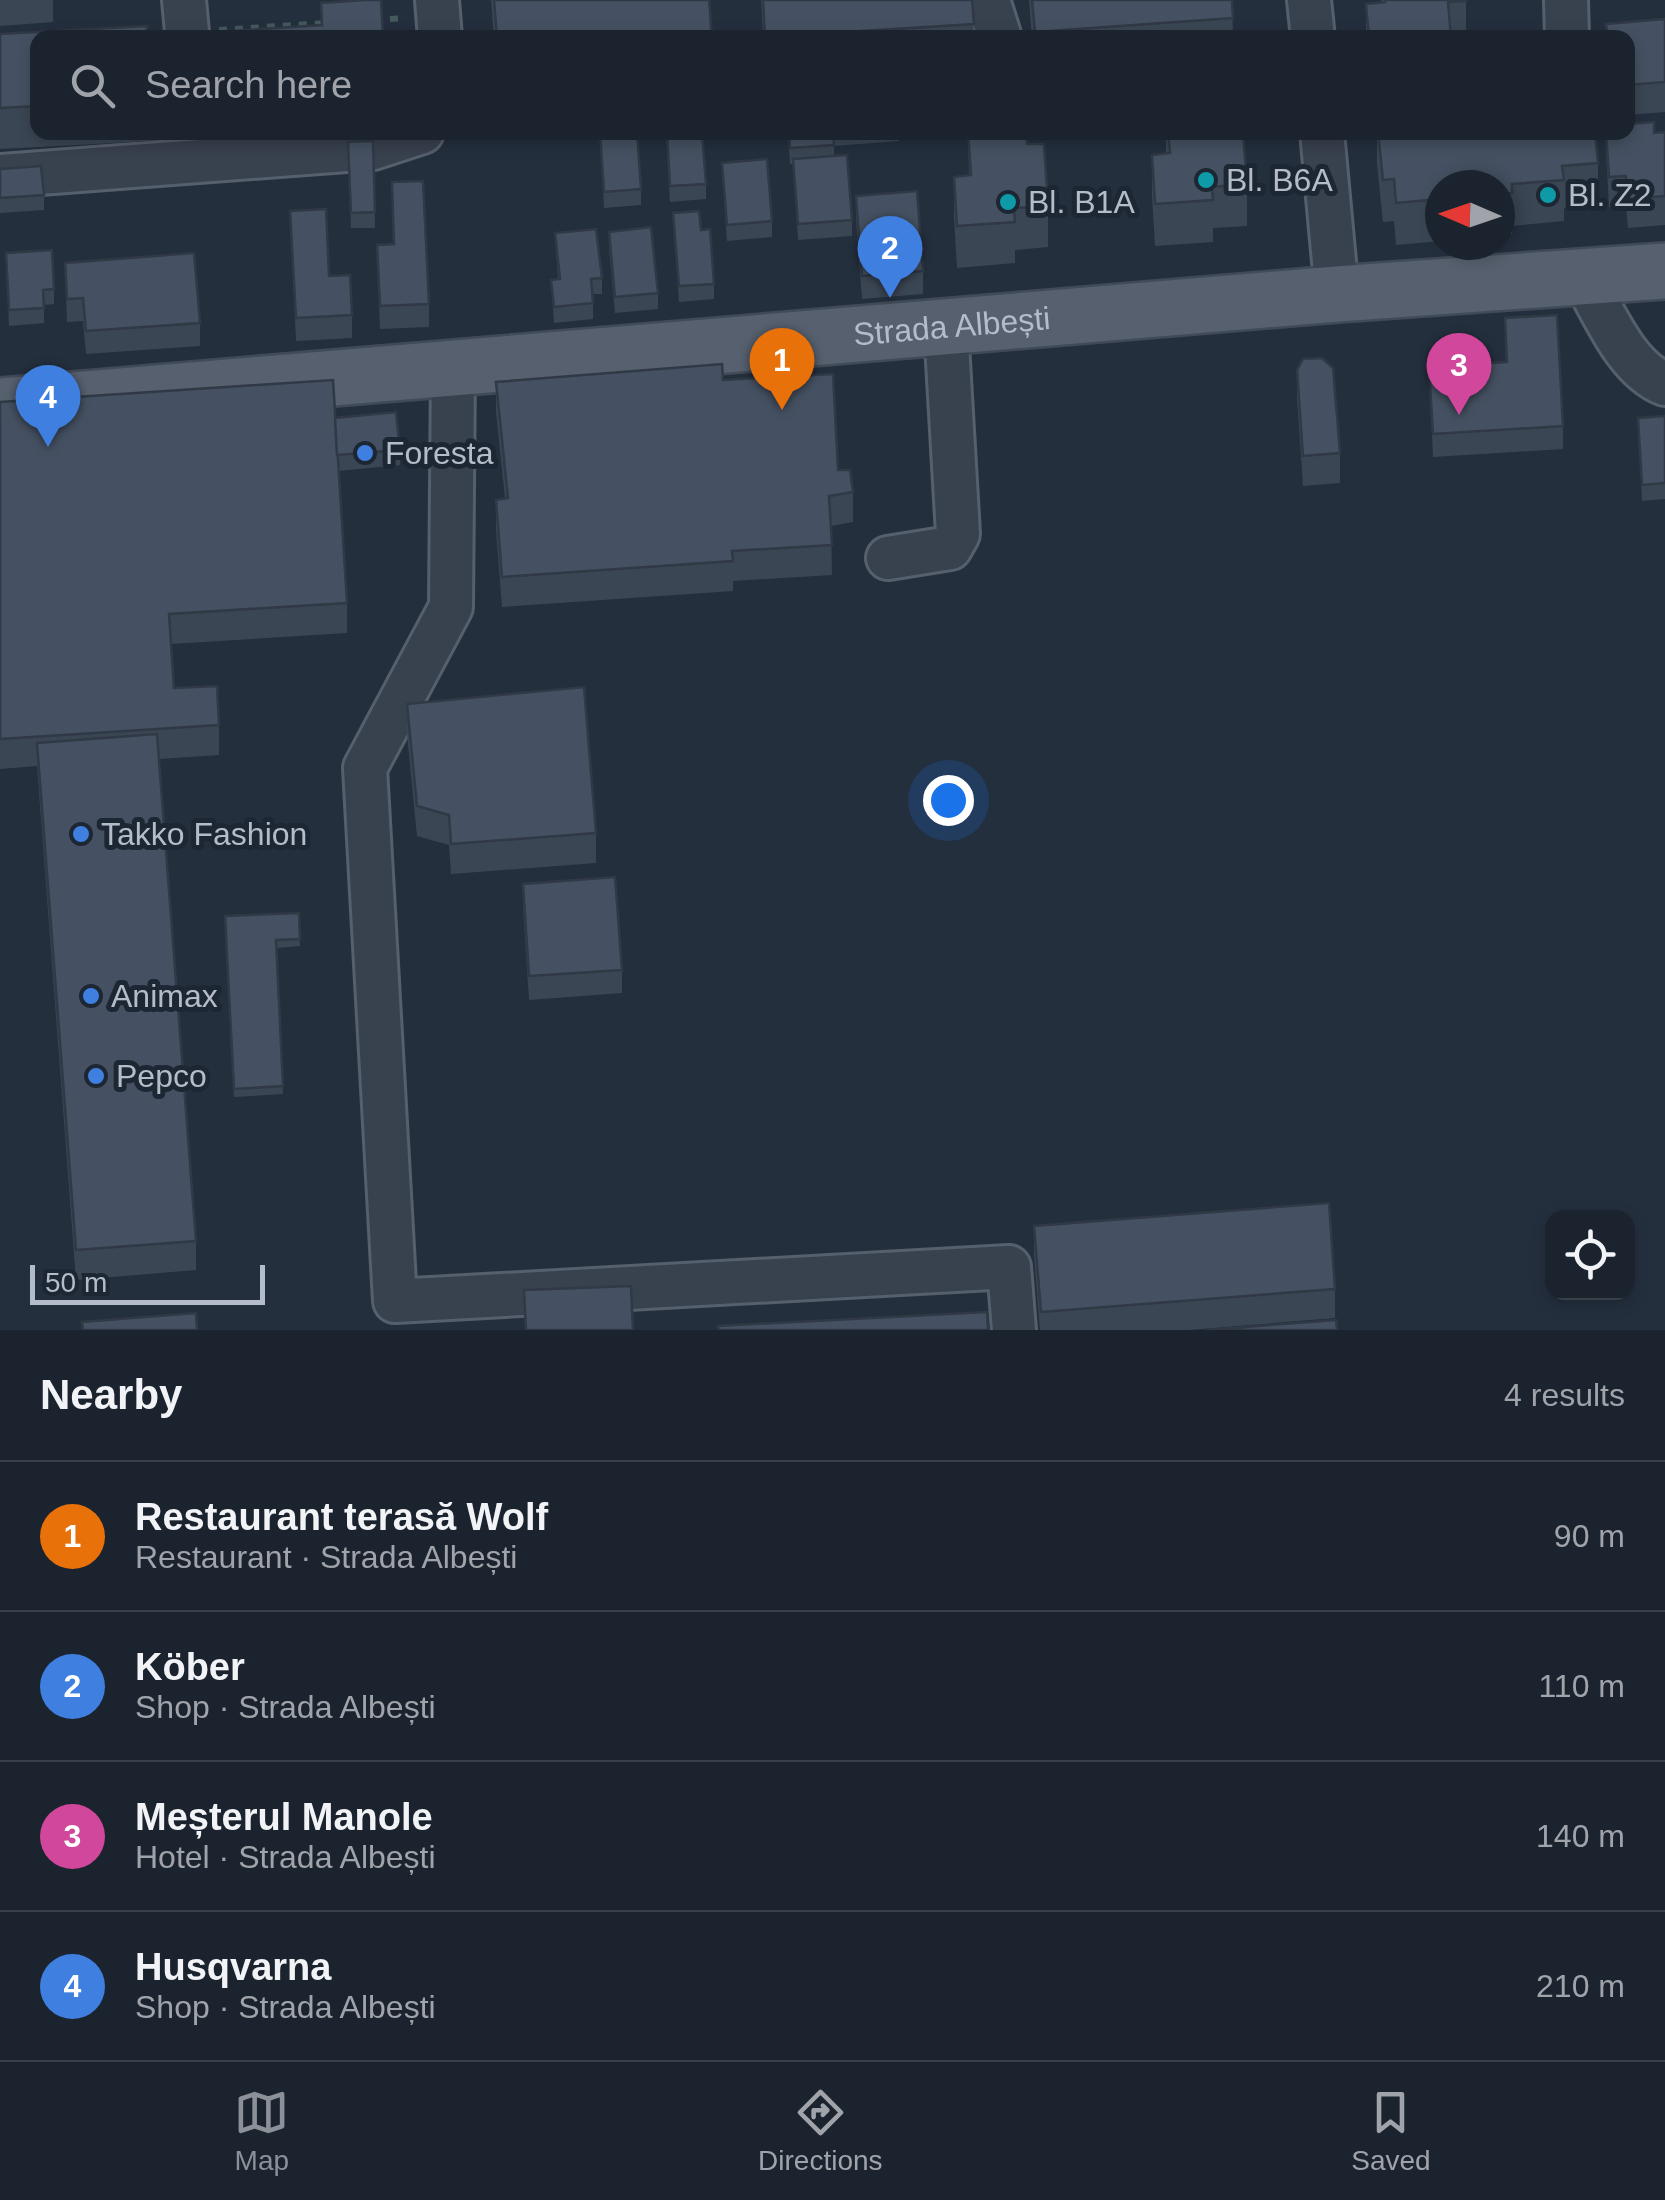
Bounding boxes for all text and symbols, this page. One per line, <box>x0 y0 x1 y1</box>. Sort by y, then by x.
search box <box>30 30 1635 140</box>
icon: search <box>65 58 120 113</box>
text: Search here <box>145 64 352 106</box>
place label: Bl. B6A <box>1226 162 1333 198</box>
marker: Bl. B6A <box>1195 169 1217 191</box>
north arrow <box>1425 170 1515 260</box>
place label: Bl. Z2 <box>1568 177 1652 213</box>
place label: Bl. B1A <box>1028 184 1135 220</box>
marker: Bl. Z2 <box>1537 184 1559 206</box>
marker: Bl. B1A <box>997 191 1019 213</box>
pin: 2 <box>858 216 922 298</box>
street label: Strada Albești <box>852 300 1052 352</box>
pin: 1 <box>750 328 814 410</box>
pin: 3 <box>1426 332 1492 415</box>
pin: 4 <box>15 364 80 447</box>
place label: Foresta <box>385 435 494 471</box>
marker: Foresta <box>354 442 376 464</box>
your location <box>923 775 974 826</box>
place label: Takko Fashion <box>101 816 307 852</box>
marker: Takko Fashion <box>70 823 92 845</box>
place label: Animax <box>111 978 218 1014</box>
marker: Animax <box>80 985 102 1007</box>
place label: Pepco <box>116 1058 207 1094</box>
marker: Pepco <box>85 1065 107 1087</box>
map controls <box>1545 1210 1635 1300</box>
button: locate <box>1545 1210 1635 1300</box>
scale bar <box>30 1260 265 1304</box>
text: 50 m <box>45 1267 107 1298</box>
text: Nearby <box>40 1371 182 1418</box>
text: 4 results <box>1504 1377 1625 1413</box>
text: Restaurant terasă Wolf <box>135 1496 548 1538</box>
text: 1 <box>64 1518 81 1554</box>
text: 90 m <box>1554 1518 1625 1554</box>
text: Restaurant · Strada Albești <box>135 1539 517 1575</box>
text: Köber <box>135 1646 245 1688</box>
text: 2 <box>64 1668 81 1704</box>
text: 110 m <box>1538 1668 1625 1704</box>
text: Shop · Strada Albești <box>135 1689 436 1725</box>
text: Meșterul Manole <box>135 1796 433 1838</box>
text: 3 <box>64 1818 81 1854</box>
text: 140 m <box>1536 1818 1625 1854</box>
text: Hotel · Strada Albești <box>135 1839 436 1875</box>
text: Husqvarna <box>135 1946 331 1988</box>
text: 4 <box>64 1968 81 2004</box>
text: 210 m <box>1536 1968 1625 2004</box>
text: Shop · Strada Albești <box>135 1989 436 2025</box>
tab: Map <box>234 2085 289 2177</box>
tab: Directions <box>758 2085 883 2177</box>
tab: Saved <box>1351 2085 1431 2177</box>

